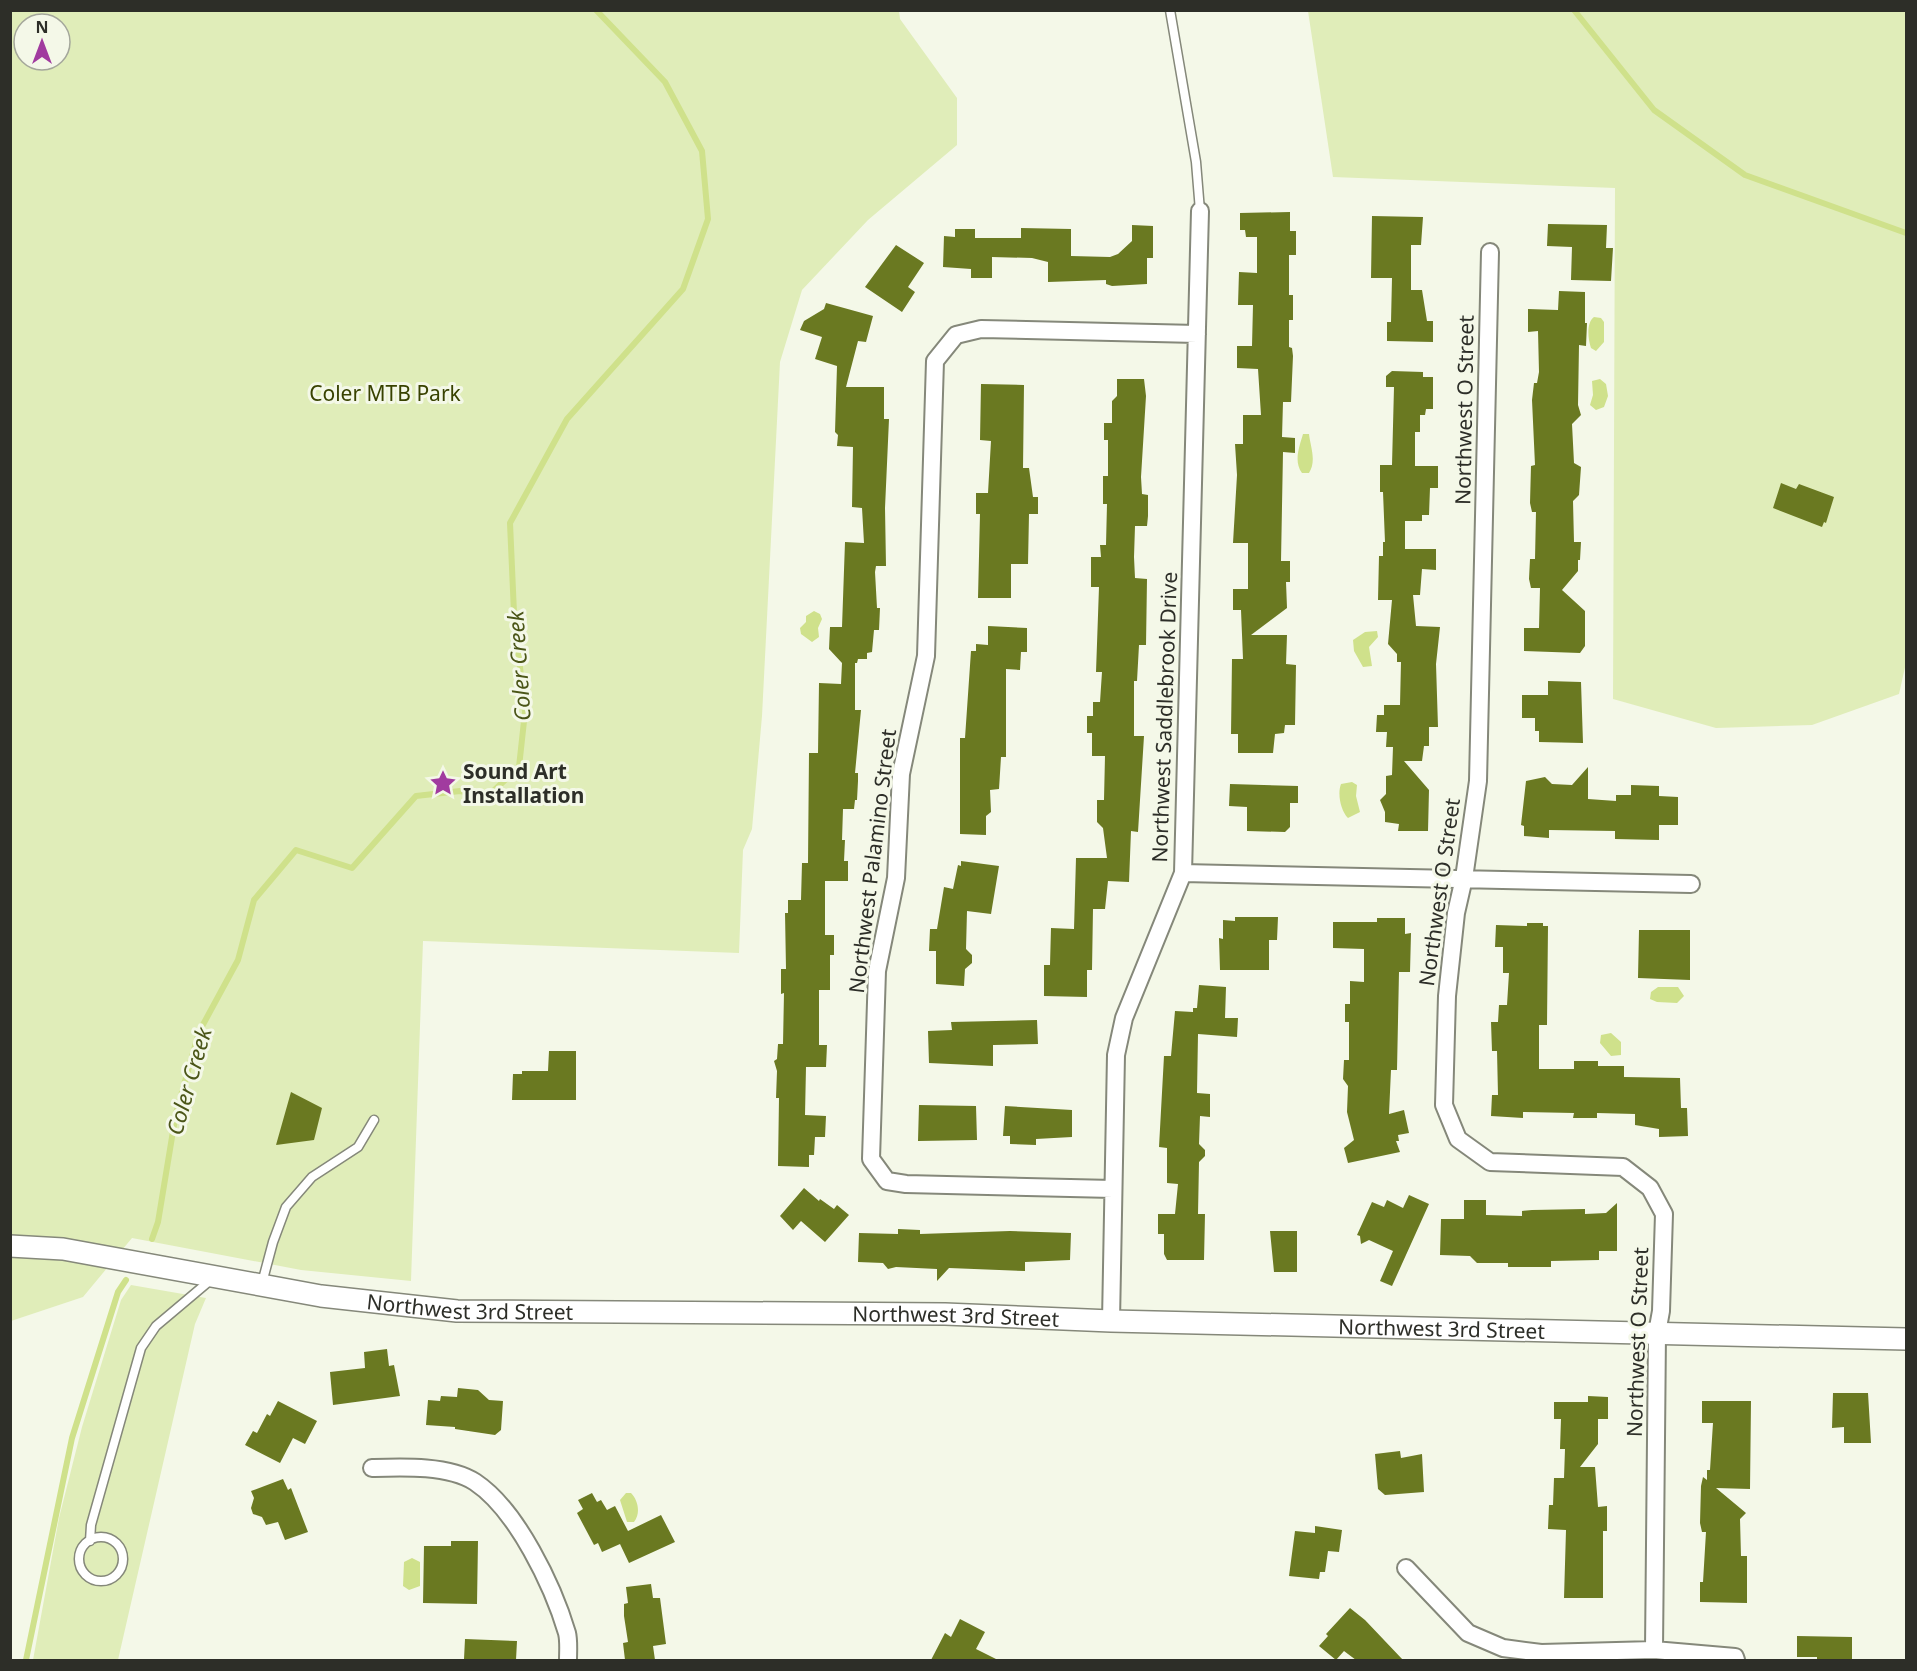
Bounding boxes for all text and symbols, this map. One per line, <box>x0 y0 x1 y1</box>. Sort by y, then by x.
north arrow <box>12 12 72 72</box>
text: N <box>35 16 49 38</box>
street label: Northwest O Street <box>1448 314 1480 505</box>
park label: Coler MTB Park <box>309 379 462 407</box>
street label: Northwest Saddlebrook Drive <box>1145 571 1183 863</box>
water label: Coler Creek <box>499 609 537 722</box>
street label: Northwest Palamino Street <box>842 727 902 995</box>
place label: Sound Art Installation <box>463 757 584 809</box>
place icon: Sound Art Installation <box>428 768 458 798</box>
street label: Northwest O Street <box>1412 796 1466 988</box>
water label: Coler Creek <box>158 1023 218 1138</box>
street label: Northwest O Street <box>1620 1246 1654 1437</box>
street label: Northwest 3rd Street <box>365 1287 574 1326</box>
street label: Northwest 3rd Street <box>852 1299 1060 1333</box>
street label: Northwest 3rd Street <box>1338 1312 1546 1345</box>

